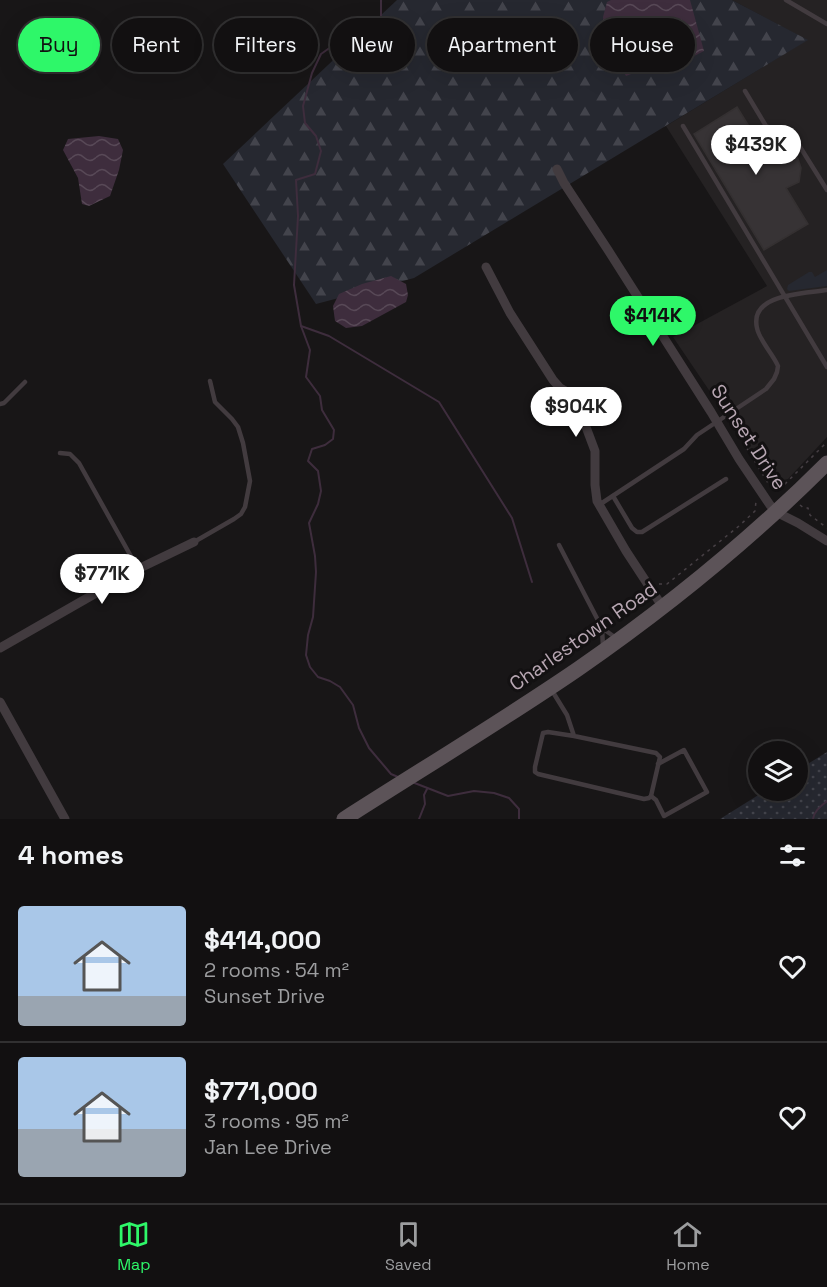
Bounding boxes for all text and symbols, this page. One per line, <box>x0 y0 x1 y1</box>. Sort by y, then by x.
chip: Buy <box>18 18 100 72</box>
chip: Rent <box>112 18 202 72</box>
chip: Filters <box>214 18 318 72</box>
chip: New <box>330 18 415 72</box>
chip: Apartment <box>427 18 578 72</box>
chip: House <box>590 18 695 72</box>
pin: $439K <box>714 125 798 176</box>
text: $439K <box>725 131 787 157</box>
pin: $414K <box>611 296 695 347</box>
text: $414K <box>624 302 682 328</box>
street label: Sunset Drive <box>705 379 793 495</box>
pin: $904K <box>534 387 618 438</box>
text: $904K <box>545 393 607 419</box>
pin: $771K <box>60 554 144 605</box>
text: $771K <box>74 560 130 586</box>
street label: Charlestown Road <box>504 575 662 697</box>
map controls <box>748 741 808 801</box>
button: layers <box>748 741 808 801</box>
text: 4 homes <box>18 838 124 872</box>
icon: filters <box>776 839 809 872</box>
text: $414,000 <box>204 923 321 957</box>
icon: home <box>66 930 138 1002</box>
icon: heart <box>776 950 809 983</box>
text: 2 rooms · 54 m² <box>204 957 349 983</box>
text: Sunset Drive <box>204 983 325 1009</box>
text: $771,000 <box>204 1074 318 1108</box>
icon: home <box>66 1081 138 1153</box>
icon: heart <box>776 1101 809 1134</box>
text: 3 rooms · 95 m² <box>204 1108 349 1134</box>
text: Jan Lee Drive <box>204 1134 332 1160</box>
tab: Map <box>117 1218 151 1275</box>
tab: Saved <box>385 1218 432 1275</box>
tab: Home <box>666 1218 710 1275</box>

